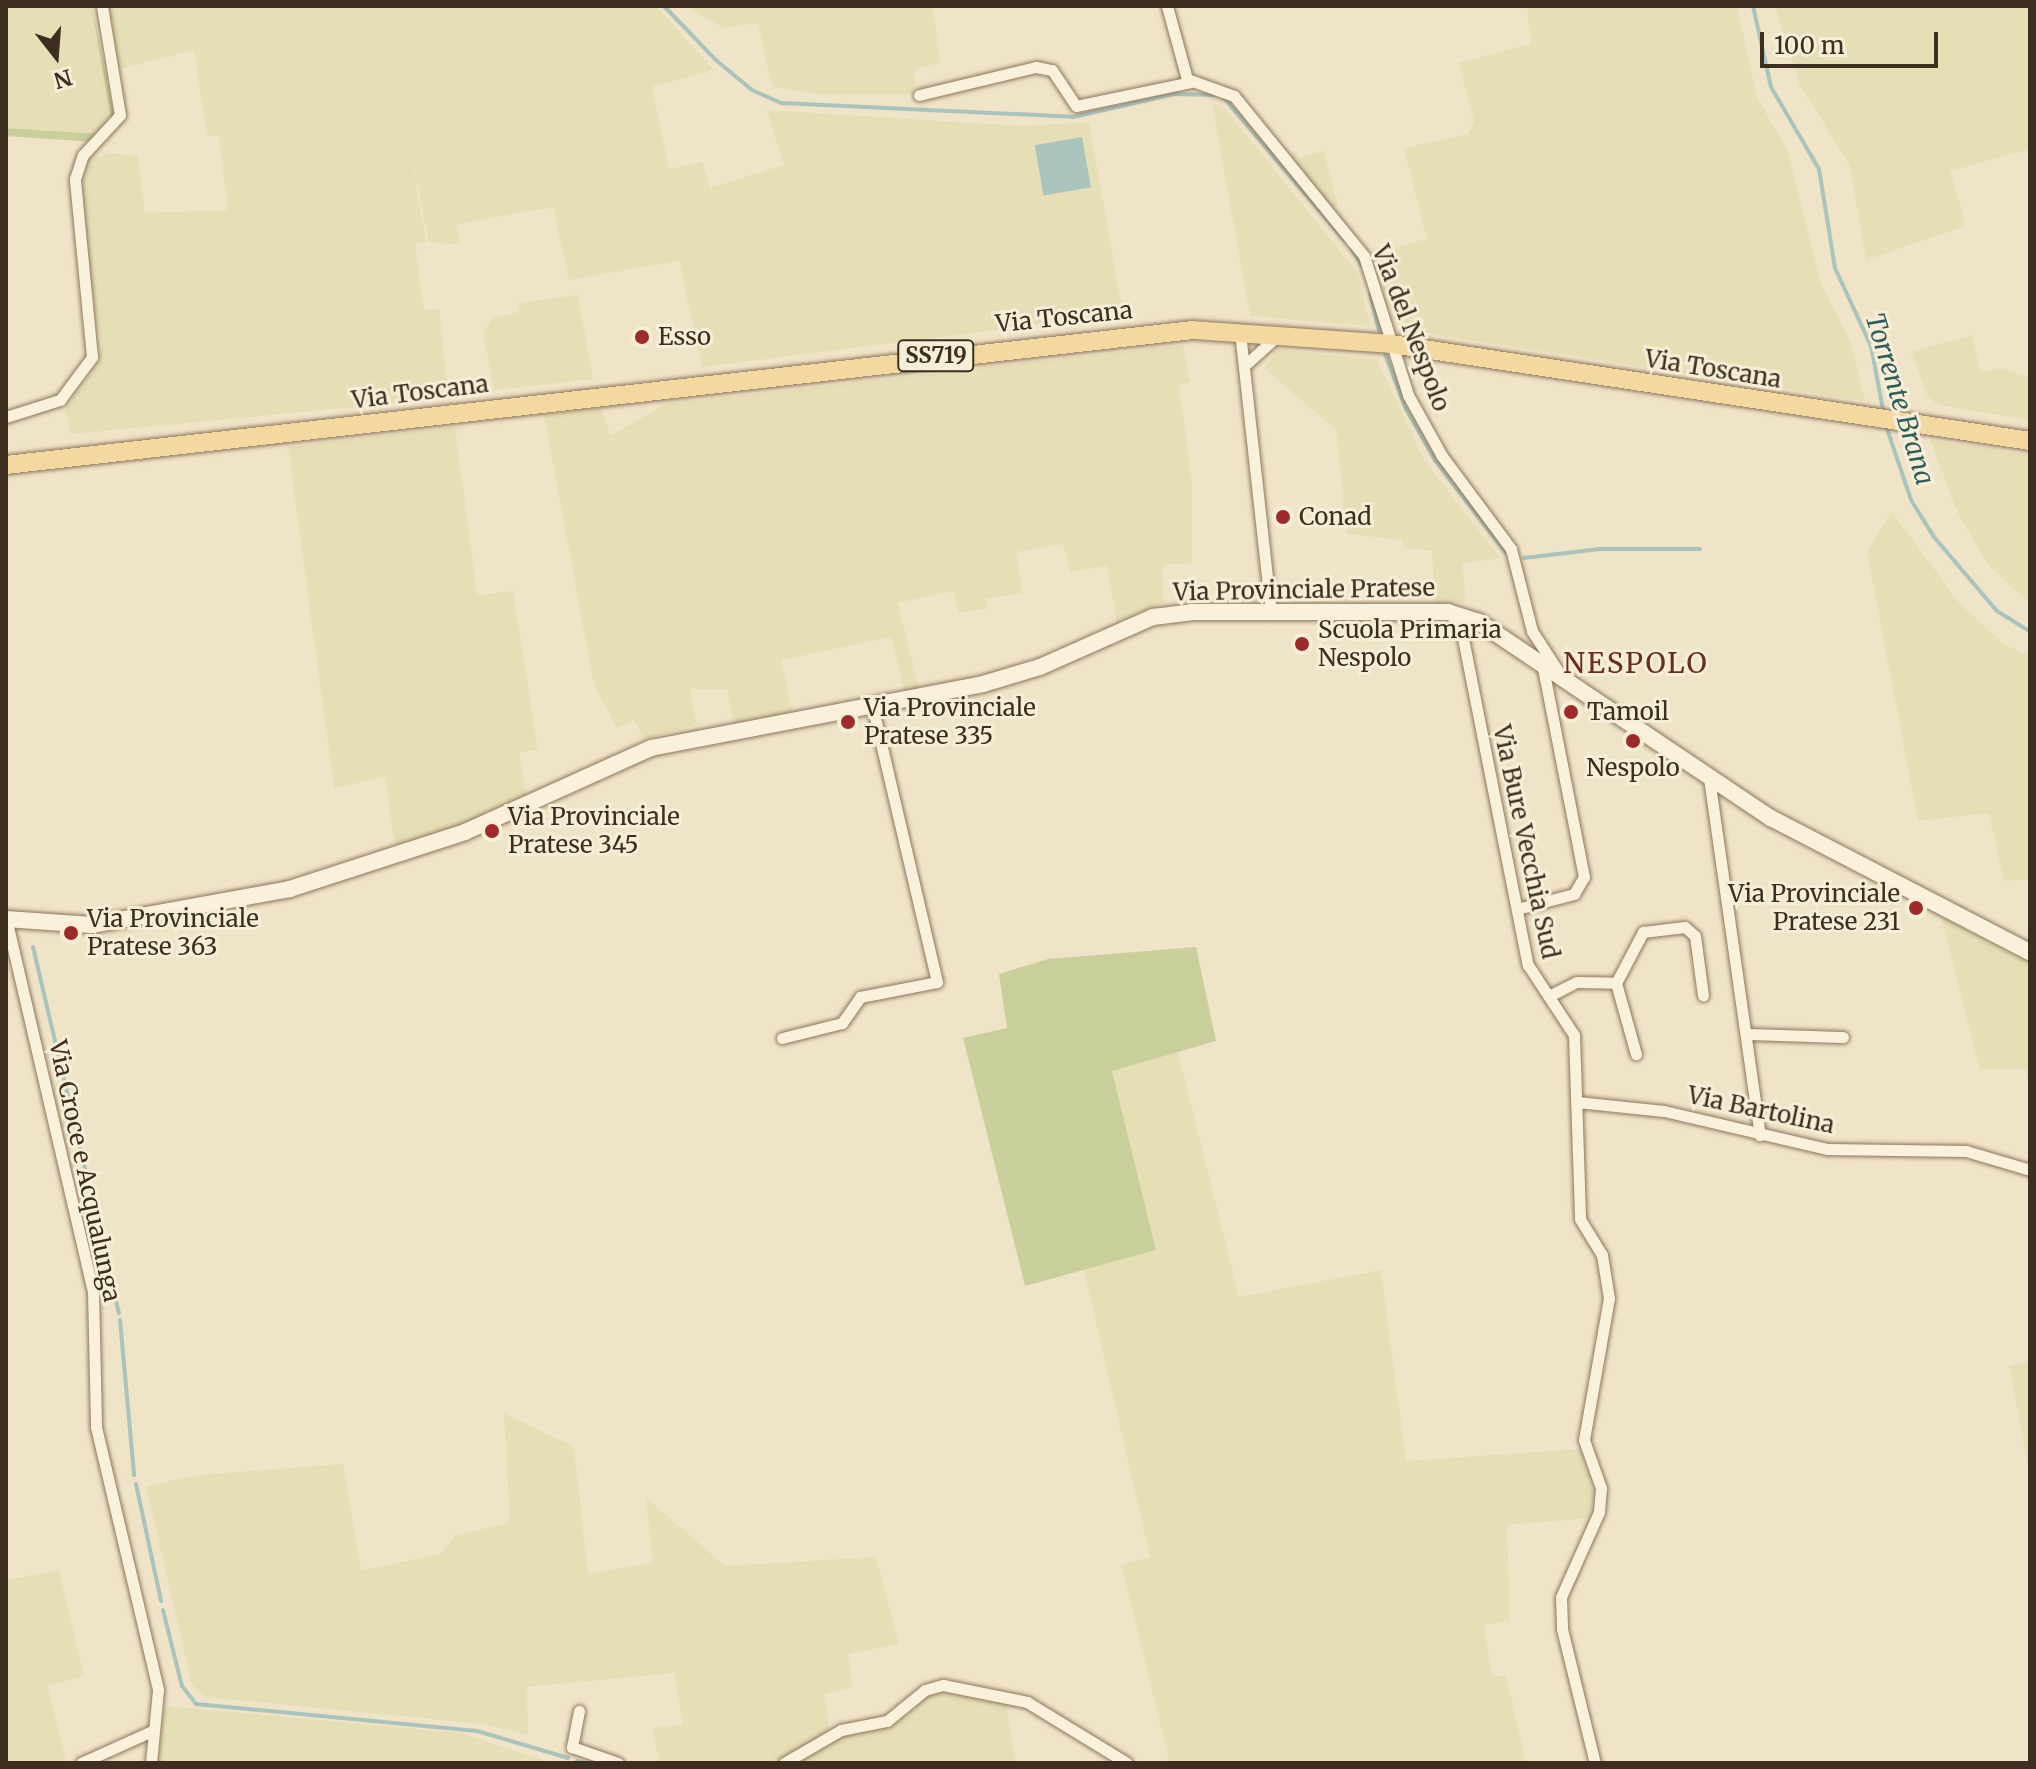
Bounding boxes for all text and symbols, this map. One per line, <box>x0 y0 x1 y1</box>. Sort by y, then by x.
north arrow <box>16 16 96 96</box>
scale bar <box>1764 16 1942 66</box>
text: 100 m <box>1774 30 1844 61</box>
text: N <box>51 63 75 95</box>
street label: Via del Nespolo <box>1366 241 1456 415</box>
street label: Via Toscana <box>994 295 1134 339</box>
water label: Torrente Brana <box>1859 309 1941 489</box>
place label: Esso <box>658 323 711 351</box>
marker: Esso <box>633 328 651 346</box>
road number: SS719 <box>896 338 976 374</box>
street label: Via Toscana <box>1643 344 1783 394</box>
street label: Via Toscana <box>350 369 490 415</box>
place label: Conad <box>1299 503 1372 531</box>
marker: Conad <box>1274 508 1292 526</box>
street label: Via Provinciale Pratese <box>1173 573 1435 607</box>
place label: Scuola Primaria Nespolo <box>1318 616 1502 672</box>
marker: Scuola Primaria Nespolo <box>1293 635 1311 653</box>
district label: NESPOLO <box>1563 646 1709 680</box>
place label: Via Provinciale Pratese 335 <box>864 694 1036 750</box>
place label: Tamoil <box>1587 698 1669 726</box>
marker: Tamoil <box>1562 703 1580 721</box>
marker: Via Provinciale Pratese 335 <box>839 713 857 731</box>
street label: Via Bure Vecchia Sud <box>1487 722 1565 962</box>
marker: Nespolo <box>1624 732 1642 750</box>
place label: Nespolo <box>1586 754 1680 782</box>
place label: Via Provinciale Pratese 345 <box>508 803 680 859</box>
marker: Via Provinciale Pratese 345 <box>483 822 501 840</box>
place label: Via Provinciale Pratese 231 <box>1728 880 1900 936</box>
marker: Via Provinciale Pratese 231 <box>1907 899 1925 917</box>
place label: Via Provinciale Pratese 363 <box>87 905 259 961</box>
marker: Via Provinciale Pratese 363 <box>62 924 80 942</box>
street label: Via Croce e Acqualunga <box>43 1038 127 1304</box>
street label: Via Bartolina <box>1685 1080 1837 1140</box>

